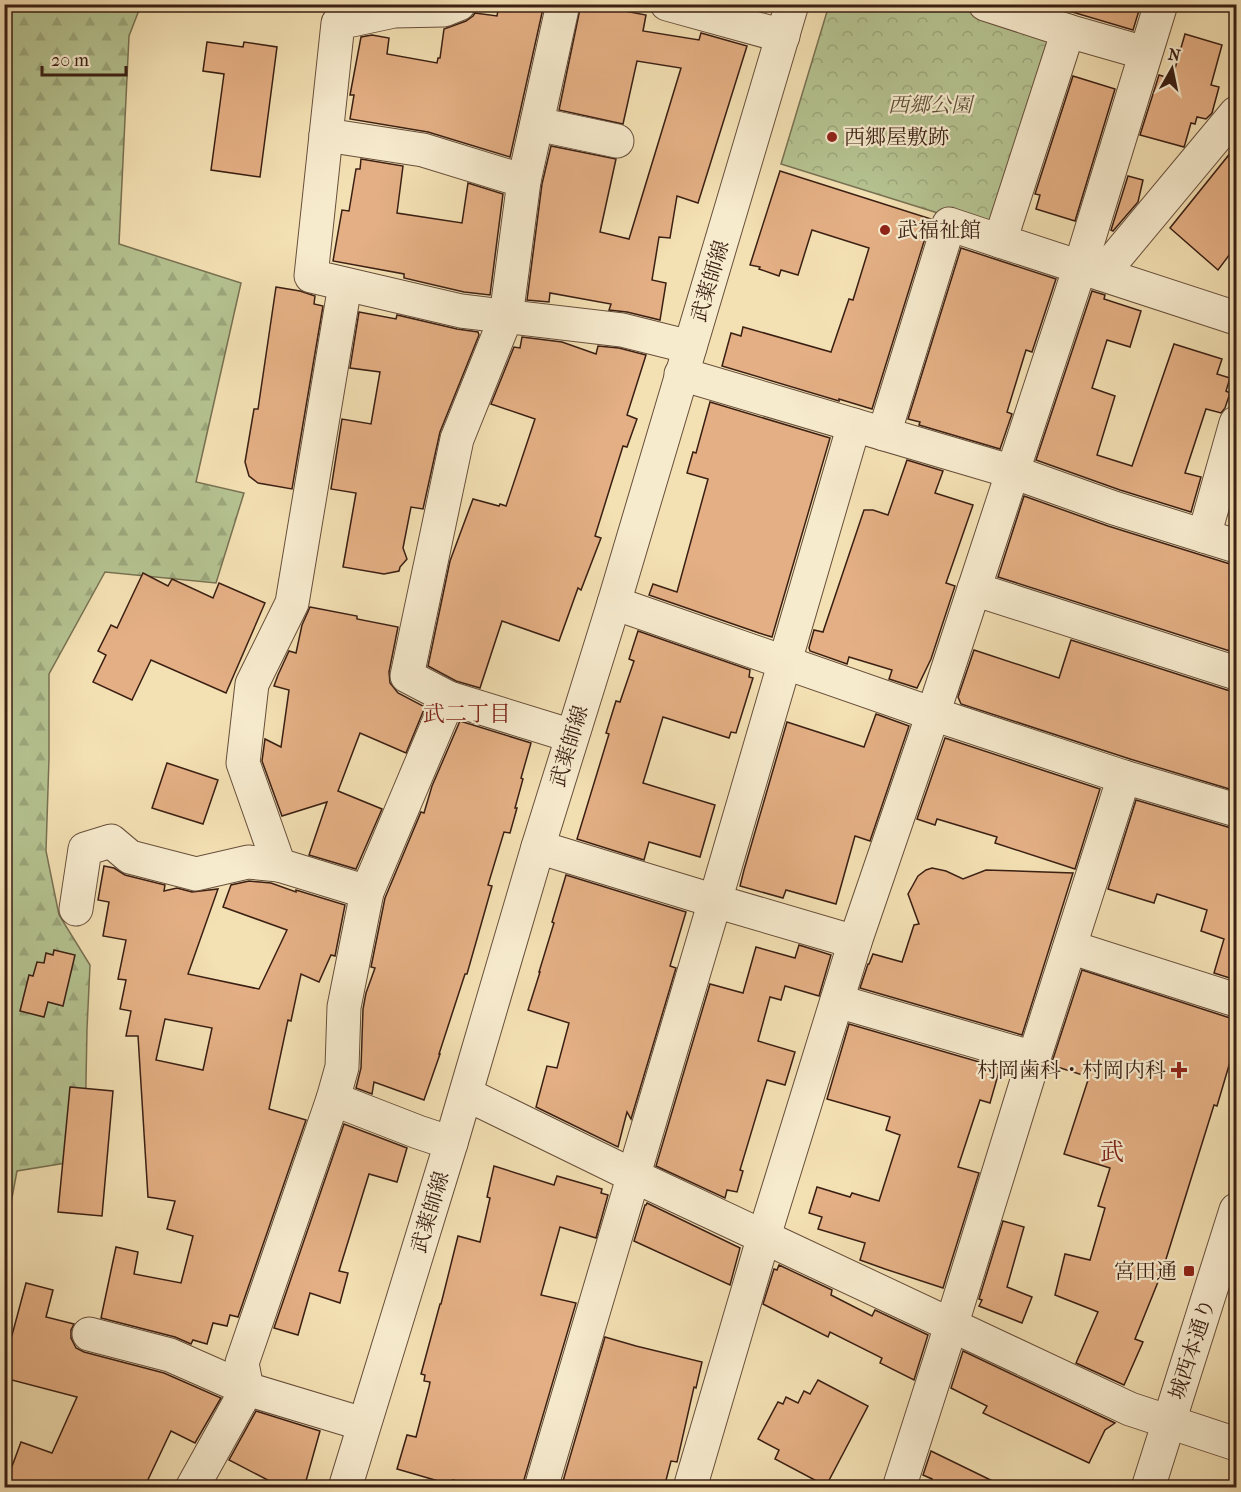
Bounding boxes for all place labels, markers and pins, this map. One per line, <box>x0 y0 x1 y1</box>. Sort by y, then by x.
place label: 西郷屋敷跡 <box>844 125 949 149</box>
marker: 西郷屋敷跡 <box>825 130 839 144</box>
place label: 武福祉館 <box>897 218 981 242</box>
marker: 武福祉館 <box>878 223 892 237</box>
place label: 村岡歯科・村岡内科 <box>977 1058 1166 1082</box>
marker: 村岡歯科・村岡内科 <box>1170 1061 1188 1079</box>
place label: 宮田通 <box>1114 1259 1177 1283</box>
marker: 宮田通 <box>1182 1264 1196 1278</box>

